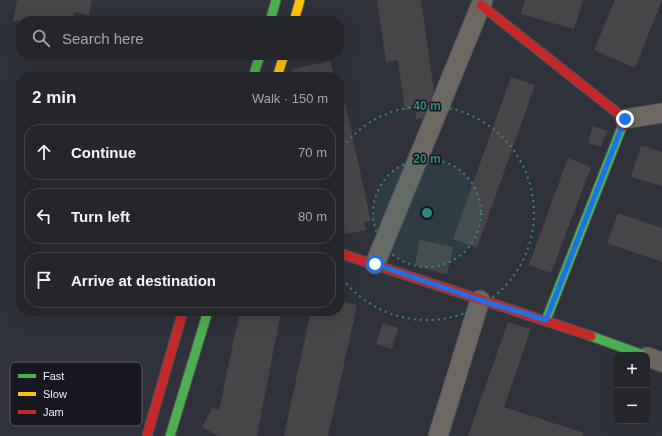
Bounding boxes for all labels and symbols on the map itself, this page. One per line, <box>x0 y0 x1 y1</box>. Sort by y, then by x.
text: 40 m <box>413 99 441 113</box>
route end <box>616 110 634 128</box>
text: 20 m <box>413 152 441 166</box>
centre of rings <box>420 206 434 220</box>
route start <box>366 255 384 273</box>
legend <box>10 362 142 426</box>
text: Fast <box>43 370 64 382</box>
text: Slow <box>43 388 67 400</box>
text: Jam <box>43 406 64 418</box>

